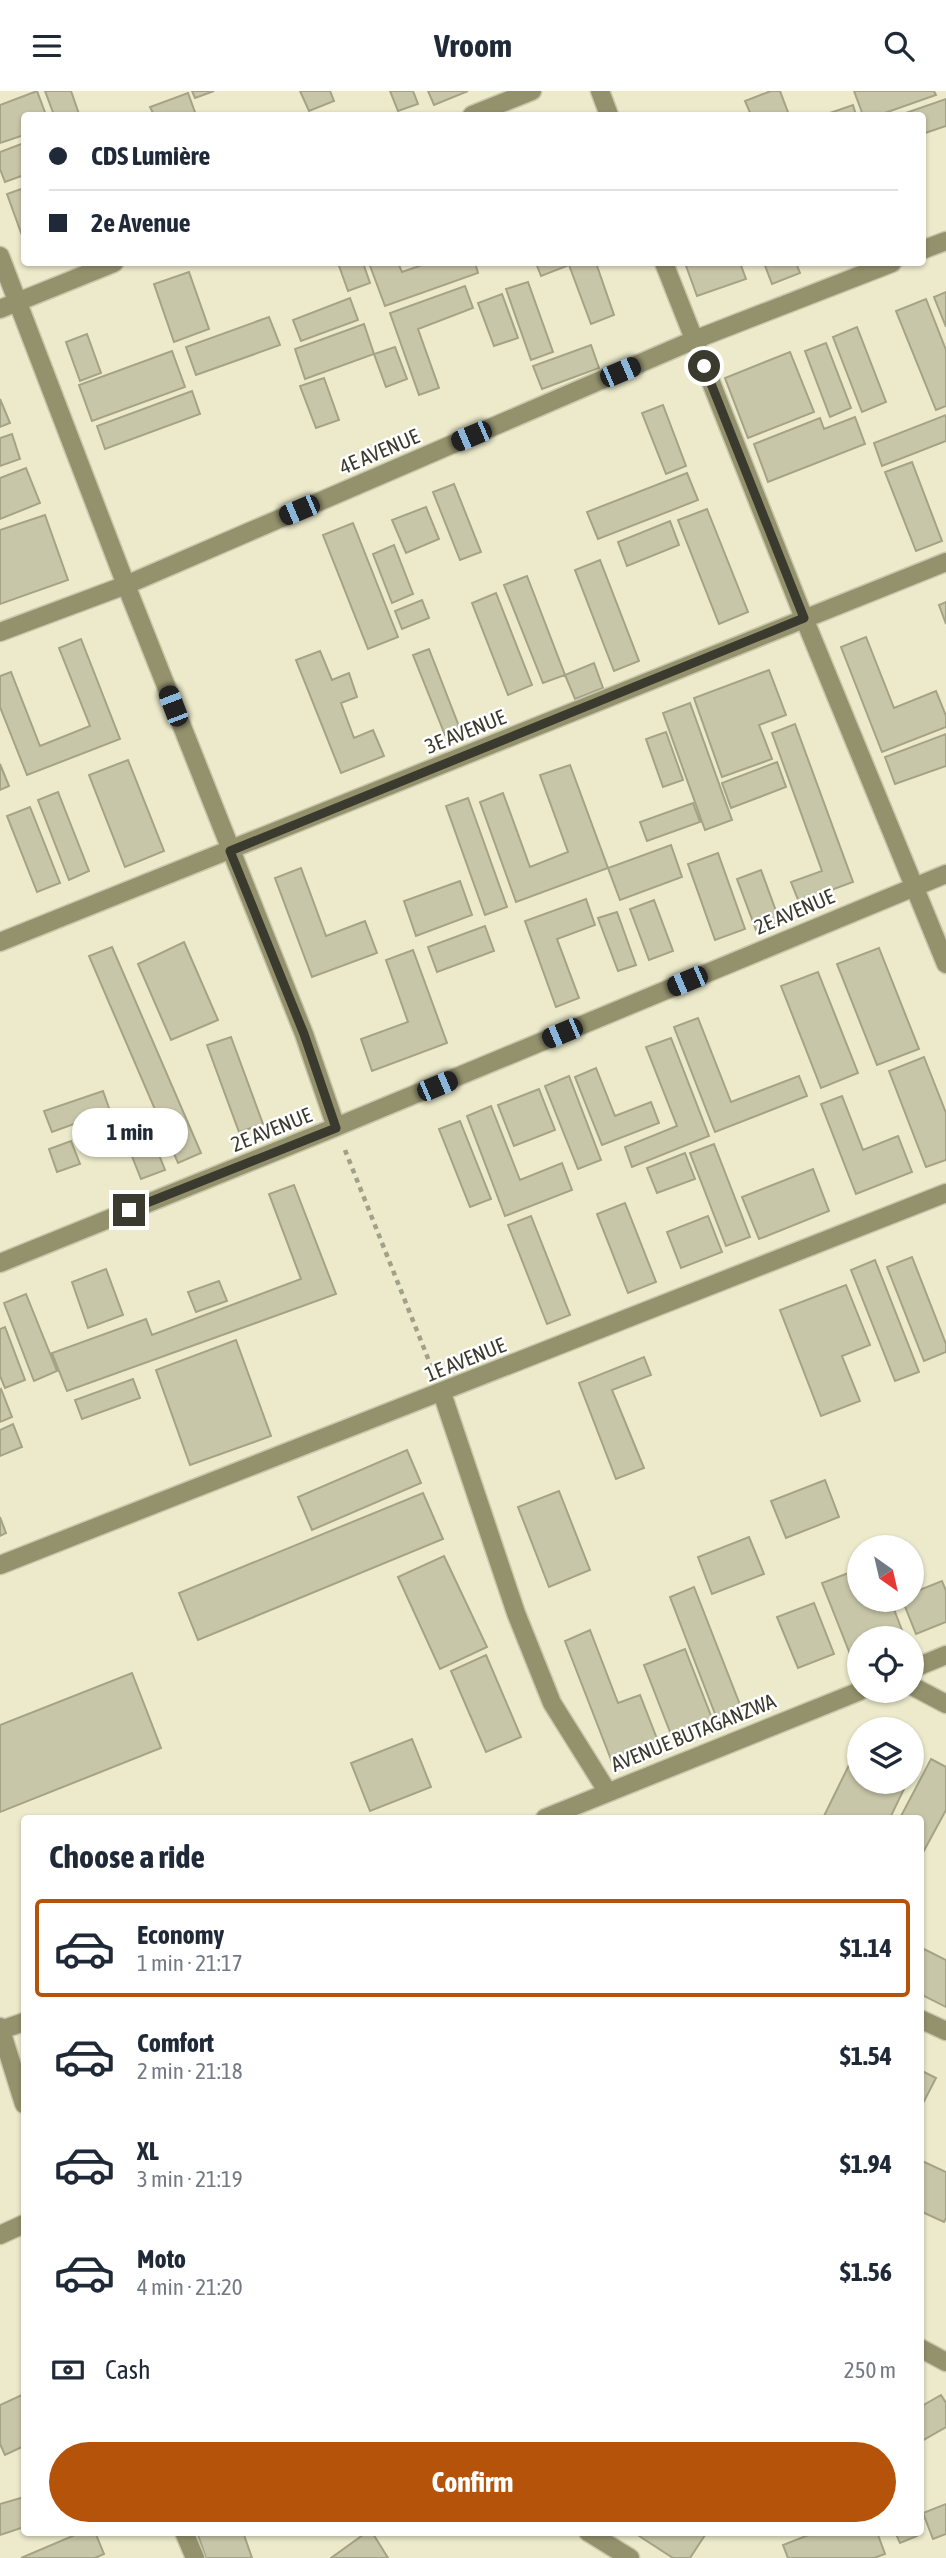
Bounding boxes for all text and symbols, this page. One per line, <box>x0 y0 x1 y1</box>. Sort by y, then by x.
icon: menu <box>28 27 66 65</box>
text: Vroom <box>434 27 512 64</box>
icon: search <box>880 27 918 65</box>
text: CDS Lumière <box>91 141 210 171</box>
text: 2e Avenue <box>91 208 191 238</box>
route start <box>688 350 720 382</box>
car <box>597 354 644 390</box>
car <box>448 418 495 454</box>
street label: 4E AVENUE <box>335 423 423 479</box>
car <box>276 492 323 528</box>
car <box>156 683 191 729</box>
street label: 3E AVENUE <box>421 704 509 758</box>
street label: 2E AVENUE <box>750 883 838 939</box>
car <box>664 963 711 999</box>
car <box>539 1015 586 1051</box>
car <box>414 1068 461 1104</box>
street label: 2E AVENUE <box>227 1102 315 1156</box>
callout: 1 min <box>71 1109 187 1157</box>
text: 1 min <box>107 1119 153 1145</box>
route end <box>113 1194 145 1226</box>
street label: 1E AVENUE <box>421 1332 509 1386</box>
north arrow <box>847 1535 924 1612</box>
map controls <box>847 1535 924 1794</box>
button: locate <box>847 1626 924 1703</box>
street label: AVENUE BUTAGANZWA <box>607 1688 779 1776</box>
button: layers <box>847 1717 924 1794</box>
text: Choose a ride <box>49 1838 205 1875</box>
icon: car <box>53 1917 116 1980</box>
text: Economy <box>137 1920 224 1950</box>
text: $1.14 <box>840 1933 892 1963</box>
text: 1 min · 21:17 <box>137 1950 243 1976</box>
icon: car <box>53 2025 116 2088</box>
text: Comfort <box>137 2028 214 2058</box>
text: $1.54 <box>840 2041 892 2071</box>
text: 2 min · 21:18 <box>137 2058 243 2084</box>
icon: car <box>53 2133 116 2196</box>
text: XL <box>137 2136 159 2166</box>
text: $1.94 <box>840 2149 892 2179</box>
text: 3 min · 21:19 <box>137 2166 243 2192</box>
icon: car <box>53 2241 116 2304</box>
text: Moto <box>137 2244 186 2274</box>
text: $1.56 <box>840 2257 892 2287</box>
text: 4 min · 21:20 <box>137 2274 243 2300</box>
icon: cash <box>49 2351 87 2389</box>
text: Cash <box>105 2355 151 2385</box>
text: 250 m <box>844 2357 896 2383</box>
button: Confirm <box>49 2442 896 2522</box>

